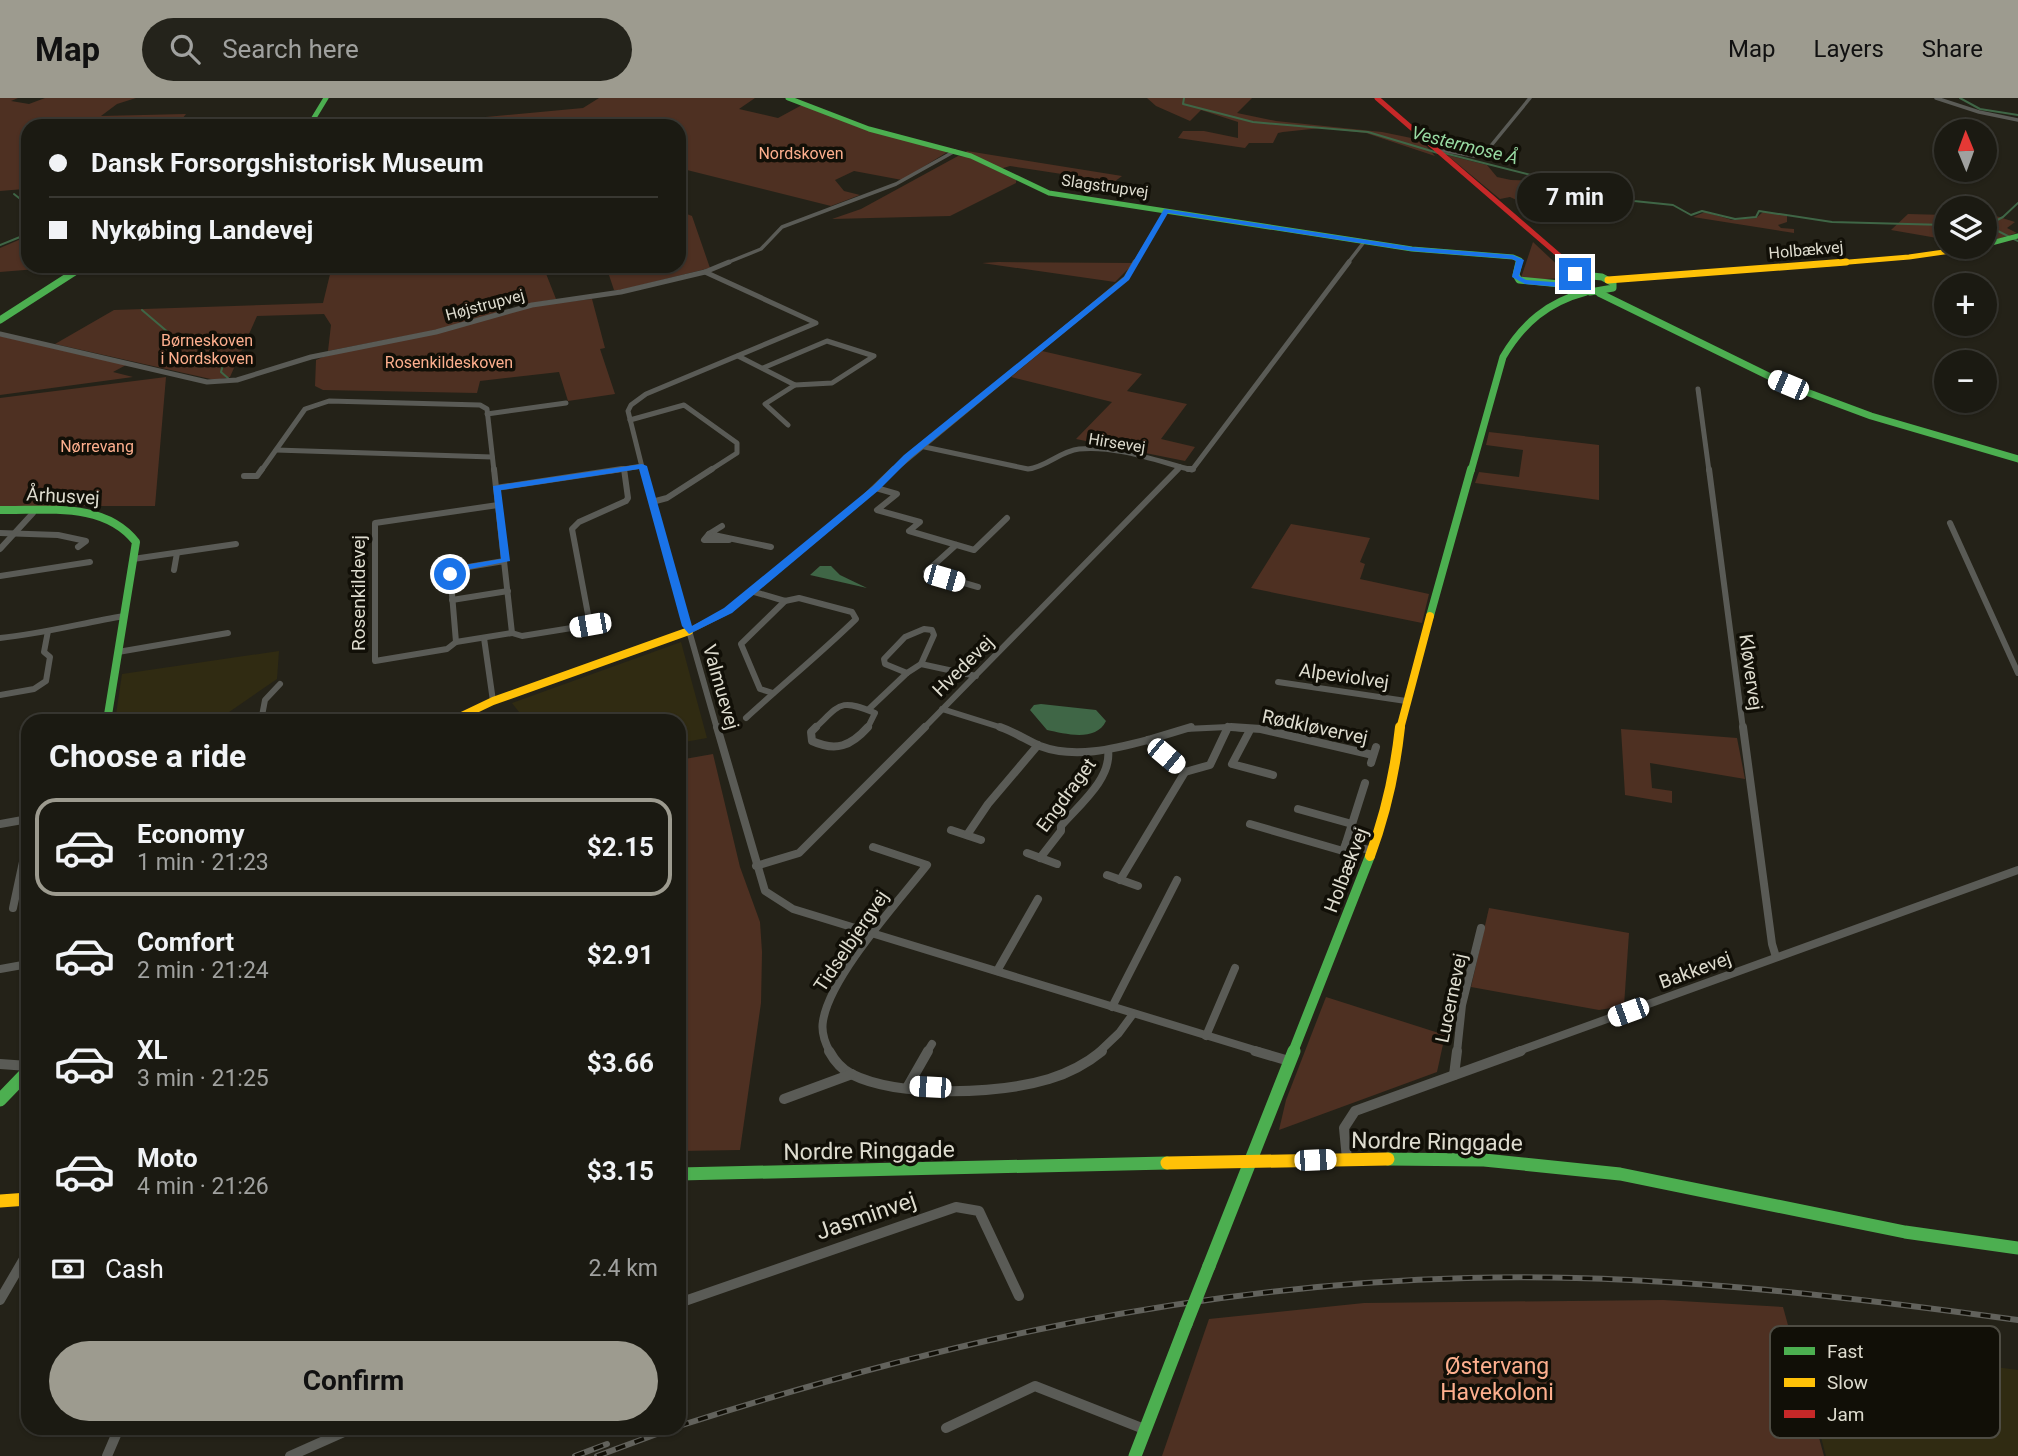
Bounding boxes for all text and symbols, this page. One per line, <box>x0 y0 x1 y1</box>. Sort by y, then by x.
search box <box>142 18 632 81</box>
text: Map <box>35 30 100 69</box>
icon: search <box>166 30 204 68</box>
text: Search here <box>222 34 359 64</box>
text: Map <box>1728 35 1776 63</box>
text: Layers <box>1814 35 1884 63</box>
text: Share <box>1922 35 1983 63</box>
north arrow <box>1934 119 1997 182</box>
map controls <box>1934 119 1997 413</box>
water label: Vestermose Å <box>1409 121 1521 168</box>
park label: Nordskoven <box>758 144 844 163</box>
text: Dansk Forsorgshistorisk Museum <box>91 148 484 178</box>
street label: Slagstrupvej <box>1060 170 1150 202</box>
callout: 7 min <box>1517 172 1633 222</box>
text: 7 min <box>1546 184 1604 211</box>
button: layers <box>1934 196 1997 259</box>
text: Nykøbing Landevej <box>91 215 313 245</box>
street label: Holbækvej <box>1768 237 1844 263</box>
route end <box>1559 258 1591 290</box>
button: + <box>1934 273 1997 336</box>
street label: Højstrupvej <box>443 285 527 325</box>
park label: Børneskoven i Nordskoven <box>160 331 254 368</box>
button: − <box>1934 350 1997 413</box>
park label: Rosenkildeskoven <box>385 353 513 372</box>
car <box>1765 367 1812 403</box>
street label: Hirsevej <box>1087 429 1147 457</box>
park label: Nørrevang <box>60 437 134 456</box>
street label: Århusvej <box>26 483 100 509</box>
street label: Rosenkildevej <box>347 535 370 651</box>
route start <box>434 558 466 590</box>
car <box>921 562 968 594</box>
car <box>568 611 613 639</box>
street label: Hvedevej <box>928 631 998 701</box>
street label: Kløvervej <box>1734 632 1768 712</box>
street label: Valmuevej <box>698 642 744 732</box>
street label: Alpeviolvej <box>1298 658 1390 694</box>
street label: Rødkløvervej <box>1260 705 1370 749</box>
car <box>1144 734 1189 778</box>
text: Choose a ride <box>49 737 246 775</box>
street label: Engdraget <box>1031 753 1101 837</box>
icon: car <box>53 816 116 879</box>
text: Economy <box>137 819 244 849</box>
street label: Holbækvej <box>1319 824 1373 916</box>
text: $2.15 <box>587 832 654 862</box>
text: 1 min · 21:23 <box>137 849 269 876</box>
street label: Tidselbjergvej <box>809 886 893 996</box>
icon: car <box>53 924 116 987</box>
text: Comfort <box>137 927 234 957</box>
text: $2.91 <box>587 940 654 970</box>
street label: Bakkevej <box>1656 946 1734 994</box>
street label: Lucernevej <box>1430 951 1472 1045</box>
text: 2 min · 21:24 <box>137 957 269 984</box>
car <box>1605 995 1652 1029</box>
icon: car <box>53 1032 116 1095</box>
text: XL <box>137 1035 168 1065</box>
text: $3.66 <box>587 1048 654 1078</box>
text: 3 min · 21:25 <box>137 1065 269 1092</box>
car <box>909 1075 952 1099</box>
street label: Nordre Ringgade <box>1351 1127 1523 1157</box>
street label: Nordre Ringgade <box>783 1136 955 1166</box>
icon: car <box>53 1140 116 1203</box>
text: Moto <box>137 1143 198 1173</box>
car <box>1294 1149 1337 1171</box>
text: $3.15 <box>587 1156 654 1186</box>
text: 4 min · 21:26 <box>137 1173 269 1200</box>
street label: Jasminvej <box>812 1186 920 1246</box>
icon: cash <box>49 1250 87 1288</box>
text: Cash <box>105 1254 164 1284</box>
text: 2.4 km <box>589 1255 658 1282</box>
legend <box>1770 1326 2000 1438</box>
text: Fast <box>1827 1340 1864 1363</box>
button: Confirm <box>49 1341 658 1421</box>
park label: Østervang Havekoloni <box>1440 1353 1554 1406</box>
text: Slow <box>1827 1371 1868 1394</box>
text: Jam <box>1827 1403 1864 1426</box>

